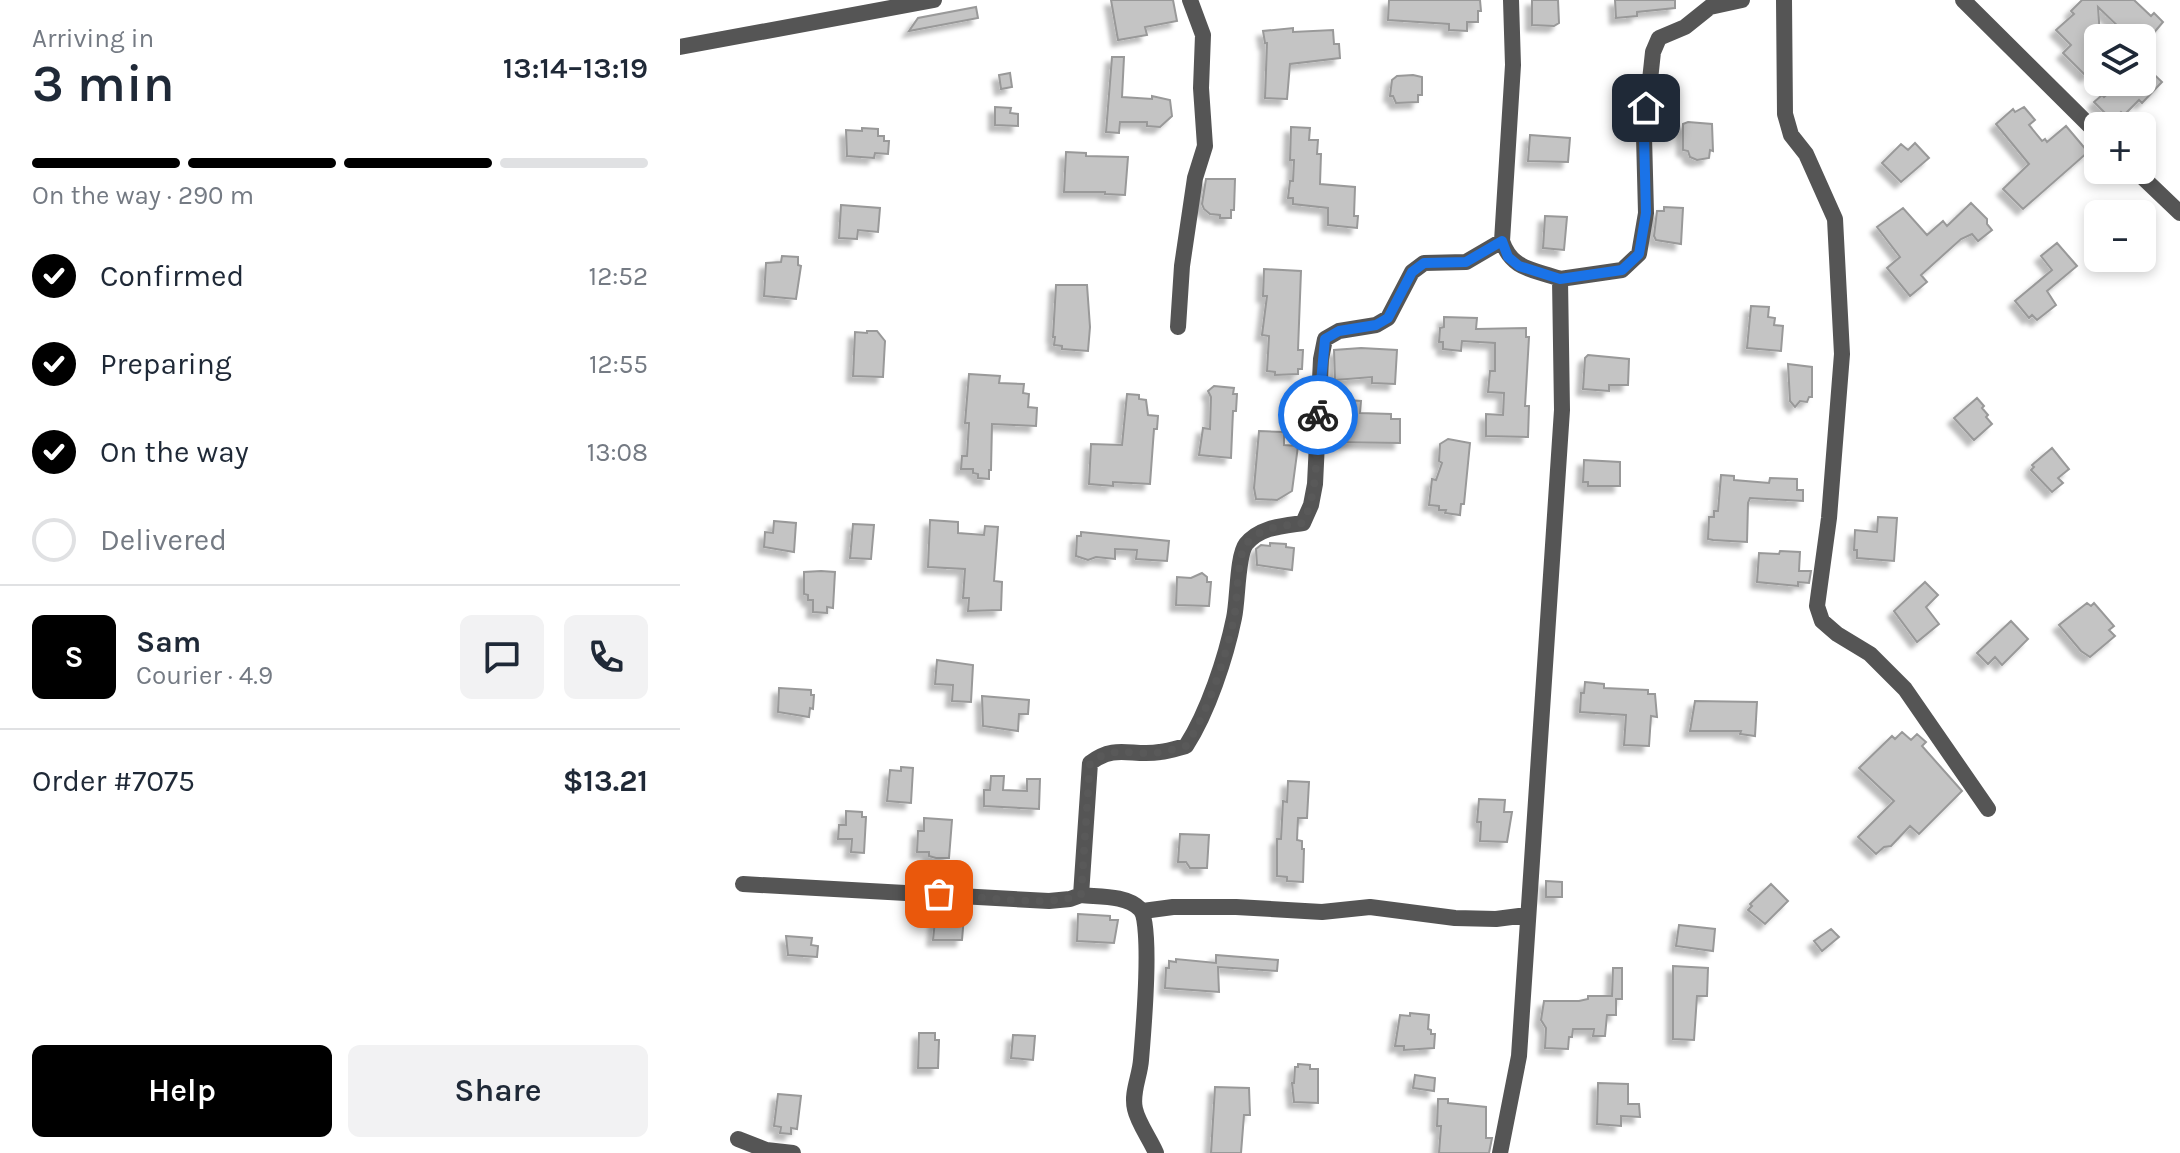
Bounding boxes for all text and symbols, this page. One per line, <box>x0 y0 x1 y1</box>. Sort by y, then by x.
text: Arriving in <box>32 23 154 54</box>
map controls <box>2084 24 2156 272</box>
button: layers <box>2084 24 2156 96</box>
text: 13:14–13:19 <box>503 50 648 86</box>
text: 3 min <box>32 53 175 114</box>
pin <box>1612 74 1680 142</box>
icon: home <box>1624 86 1668 130</box>
button: + <box>2084 112 2156 184</box>
text: On the way · 290 m <box>32 180 254 211</box>
button: − <box>2084 200 2156 272</box>
icon: check <box>32 254 76 298</box>
text: Confirmed <box>100 258 244 294</box>
text: 12:52 <box>589 261 648 292</box>
icon: check <box>32 342 76 386</box>
text: Preparing <box>100 346 232 382</box>
text: 12:55 <box>589 349 648 380</box>
courier <box>1278 375 1358 455</box>
icon: bike <box>1296 393 1340 437</box>
icon: check <box>32 430 76 474</box>
text: On the way <box>100 434 249 470</box>
text: 13:08 <box>587 437 648 468</box>
text: Delivered <box>100 522 227 558</box>
button: chat <box>460 615 544 699</box>
button: phone <box>564 615 648 699</box>
text: Sam <box>136 624 201 660</box>
text: S <box>64 639 84 675</box>
text: Courier · 4.9 <box>136 660 273 691</box>
text: Order #7075 <box>32 763 195 799</box>
text: $13.21 <box>563 763 648 799</box>
pin <box>905 860 973 928</box>
icon: bag <box>917 872 961 916</box>
button: Help <box>32 1045 332 1137</box>
button: Share <box>348 1045 648 1137</box>

